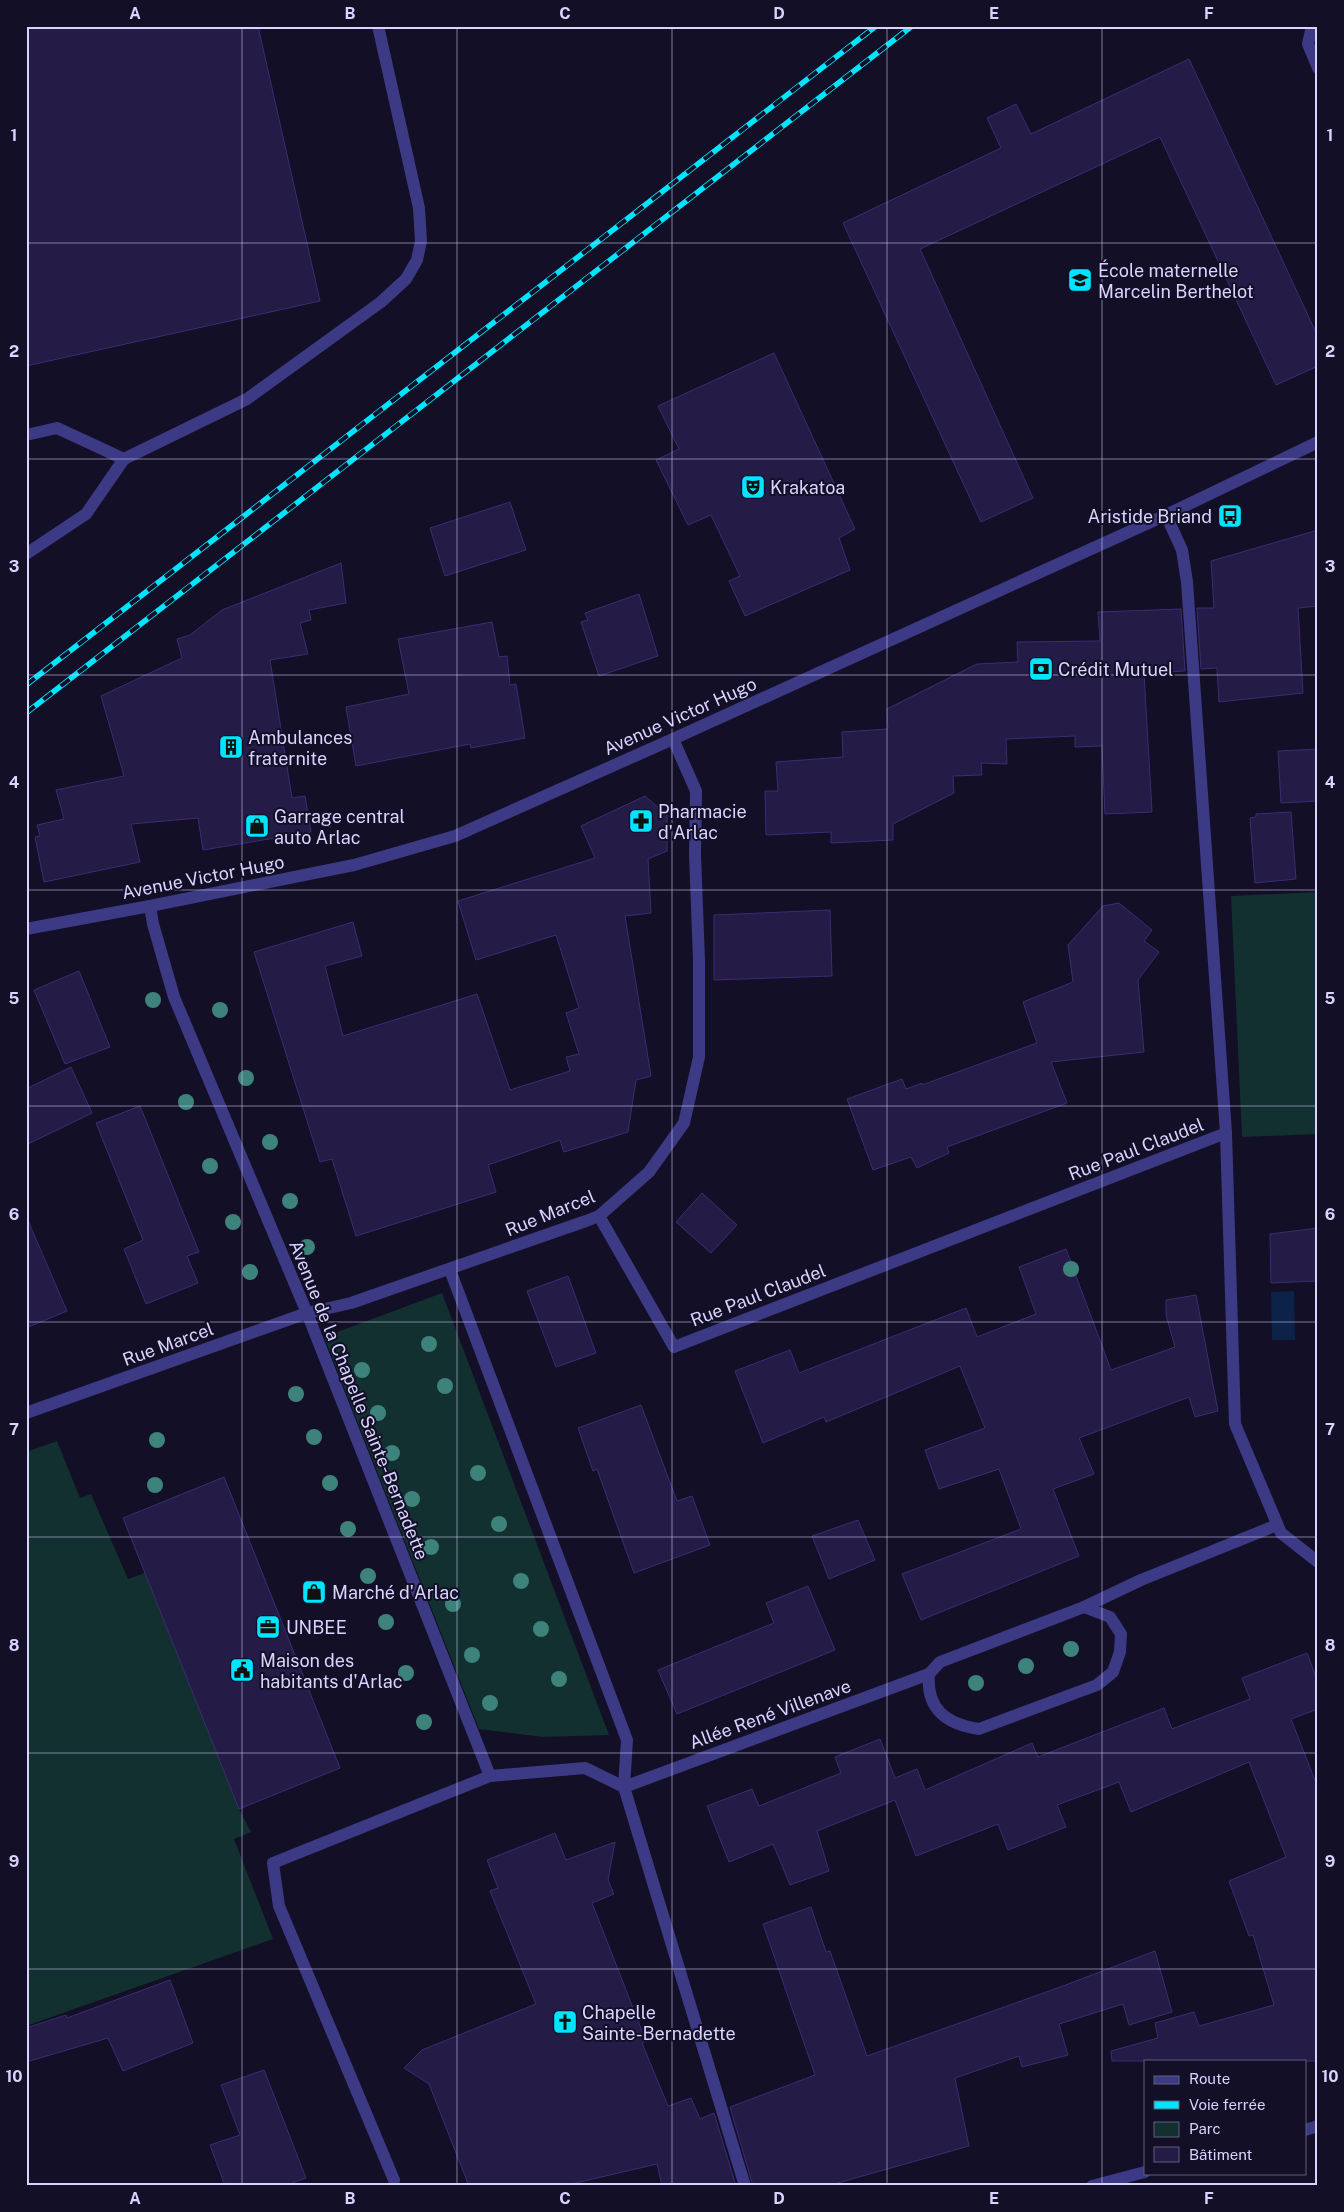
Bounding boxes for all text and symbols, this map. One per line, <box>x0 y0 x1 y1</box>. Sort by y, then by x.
text: A <box>129 4 141 23</box>
text: B <box>345 4 356 23</box>
text: C <box>559 4 571 23</box>
text: D <box>773 4 785 23</box>
text: E <box>989 4 999 23</box>
text: F <box>1204 4 1214 23</box>
text: 1 <box>11 126 17 145</box>
text: 1 <box>1327 126 1333 145</box>
place label: École maternelle Marcelin Berthelot <box>1098 259 1254 302</box>
school or university icon: École maternelle Marcelin Berthelot <box>1067 267 1093 293</box>
text: 2 <box>9 342 19 361</box>
text: 2 <box>1325 342 1335 361</box>
theatre icon: Krakatoa <box>740 474 766 500</box>
place label: Krakatoa <box>770 477 845 498</box>
bus stop icon: Aristide Briand <box>1217 503 1243 529</box>
place label: Aristide Briand <box>1088 506 1212 527</box>
text: 3 <box>9 557 19 576</box>
text: 3 <box>1325 557 1335 576</box>
bank icon: Crédit Mutuel <box>1028 656 1054 682</box>
place label: Crédit Mutuel <box>1058 659 1174 680</box>
street label: Avenue Victor Hugo <box>600 673 760 759</box>
place label: Ambulances fraternite <box>248 727 352 769</box>
building icon: Ambulances fraternite <box>218 734 244 760</box>
text: 4 <box>9 773 20 792</box>
text: 4 <box>1325 773 1336 792</box>
place label: Pharmacie d'Arlac <box>658 801 747 843</box>
place label: Garrage central auto Arlac <box>274 806 405 848</box>
pharmacy icon: Pharmacie d'Arlac <box>628 808 654 834</box>
shop icon: Garrage central auto Arlac <box>244 813 270 839</box>
street label: Avenue Victor Hugo <box>120 851 286 903</box>
text: 5 <box>9 989 20 1008</box>
text: 5 <box>1325 989 1336 1008</box>
street label: Rue Paul Claudel <box>1065 1114 1207 1184</box>
street label: Rue Marcel <box>502 1185 598 1241</box>
text: 6 <box>9 1205 19 1224</box>
text: 6 <box>1325 1205 1335 1224</box>
street label: Avenue de la Chapelle Sainte-Bernadette <box>285 1237 433 1563</box>
street label: Rue Paul Claudel <box>687 1260 829 1330</box>
street label: Rue Marcel <box>120 1318 216 1370</box>
text: 7 <box>9 1420 19 1439</box>
text: 7 <box>1325 1420 1335 1439</box>
shop icon: Marché d'Arlac <box>301 1579 327 1605</box>
place label: Marché d'Arlac <box>332 1582 459 1603</box>
office icon: UNBEE <box>255 1614 281 1640</box>
place label: UNBEE <box>286 1617 347 1638</box>
text: 8 <box>9 1636 20 1655</box>
text: 8 <box>1325 1636 1336 1655</box>
place label: Maison des habitants d'Arlac <box>260 1650 403 1692</box>
public building icon: Maison des habitants d'Arlac <box>229 1657 255 1683</box>
street label: Allée René Villenave <box>686 1675 854 1753</box>
text: 9 <box>9 1852 19 1871</box>
text: 9 <box>1325 1852 1335 1871</box>
place label: Chapelle Sainte-Bernadette <box>582 2002 736 2044</box>
church icon: Chapelle Sainte-Bernadette <box>552 2009 578 2035</box>
legend <box>1144 2060 1306 2174</box>
text: 10 <box>5 2067 23 2086</box>
text: 10 <box>1321 2067 1339 2086</box>
text: Route <box>1189 2070 1230 2087</box>
text: Voie ferrée <box>1189 2096 1266 2113</box>
text: Parc <box>1189 2120 1221 2137</box>
text: Bâtiment <box>1189 2146 1252 2163</box>
text: A <box>129 2189 141 2208</box>
text: B <box>345 2189 356 2208</box>
text: C <box>559 2189 571 2208</box>
text: D <box>773 2189 785 2208</box>
text: E <box>989 2189 999 2208</box>
text: F <box>1204 2189 1214 2208</box>

